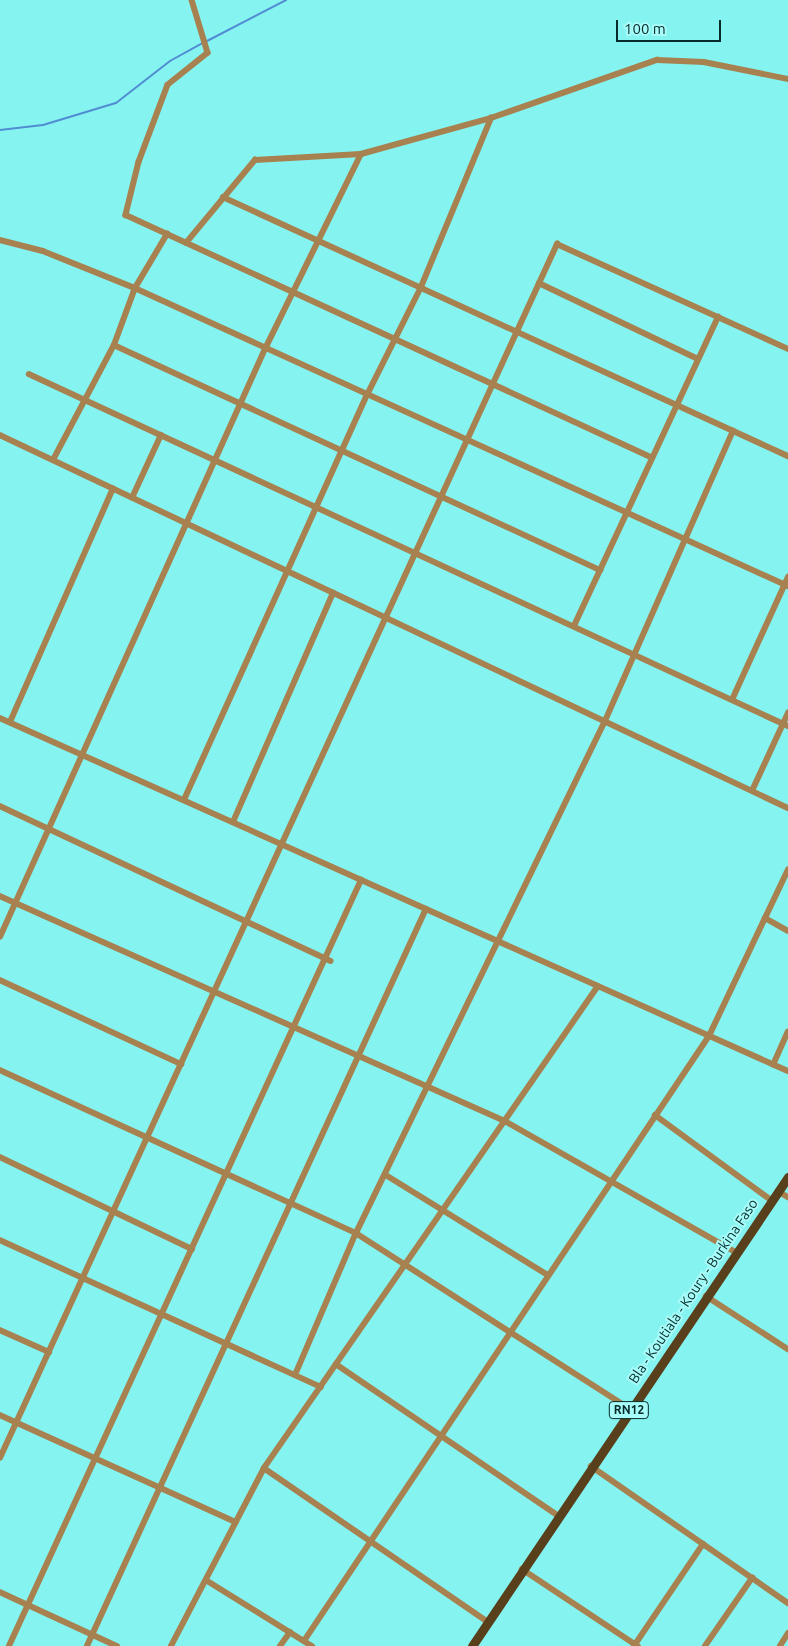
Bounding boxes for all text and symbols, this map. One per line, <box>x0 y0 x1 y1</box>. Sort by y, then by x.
scale bar <box>618 10 723 42</box>
text: 100 m <box>624 20 666 37</box>
street label: Bla - Koutiala - Koury - Burkina Faso <box>625 1196 761 1386</box>
road number: RN12 <box>608 1400 650 1420</box>

